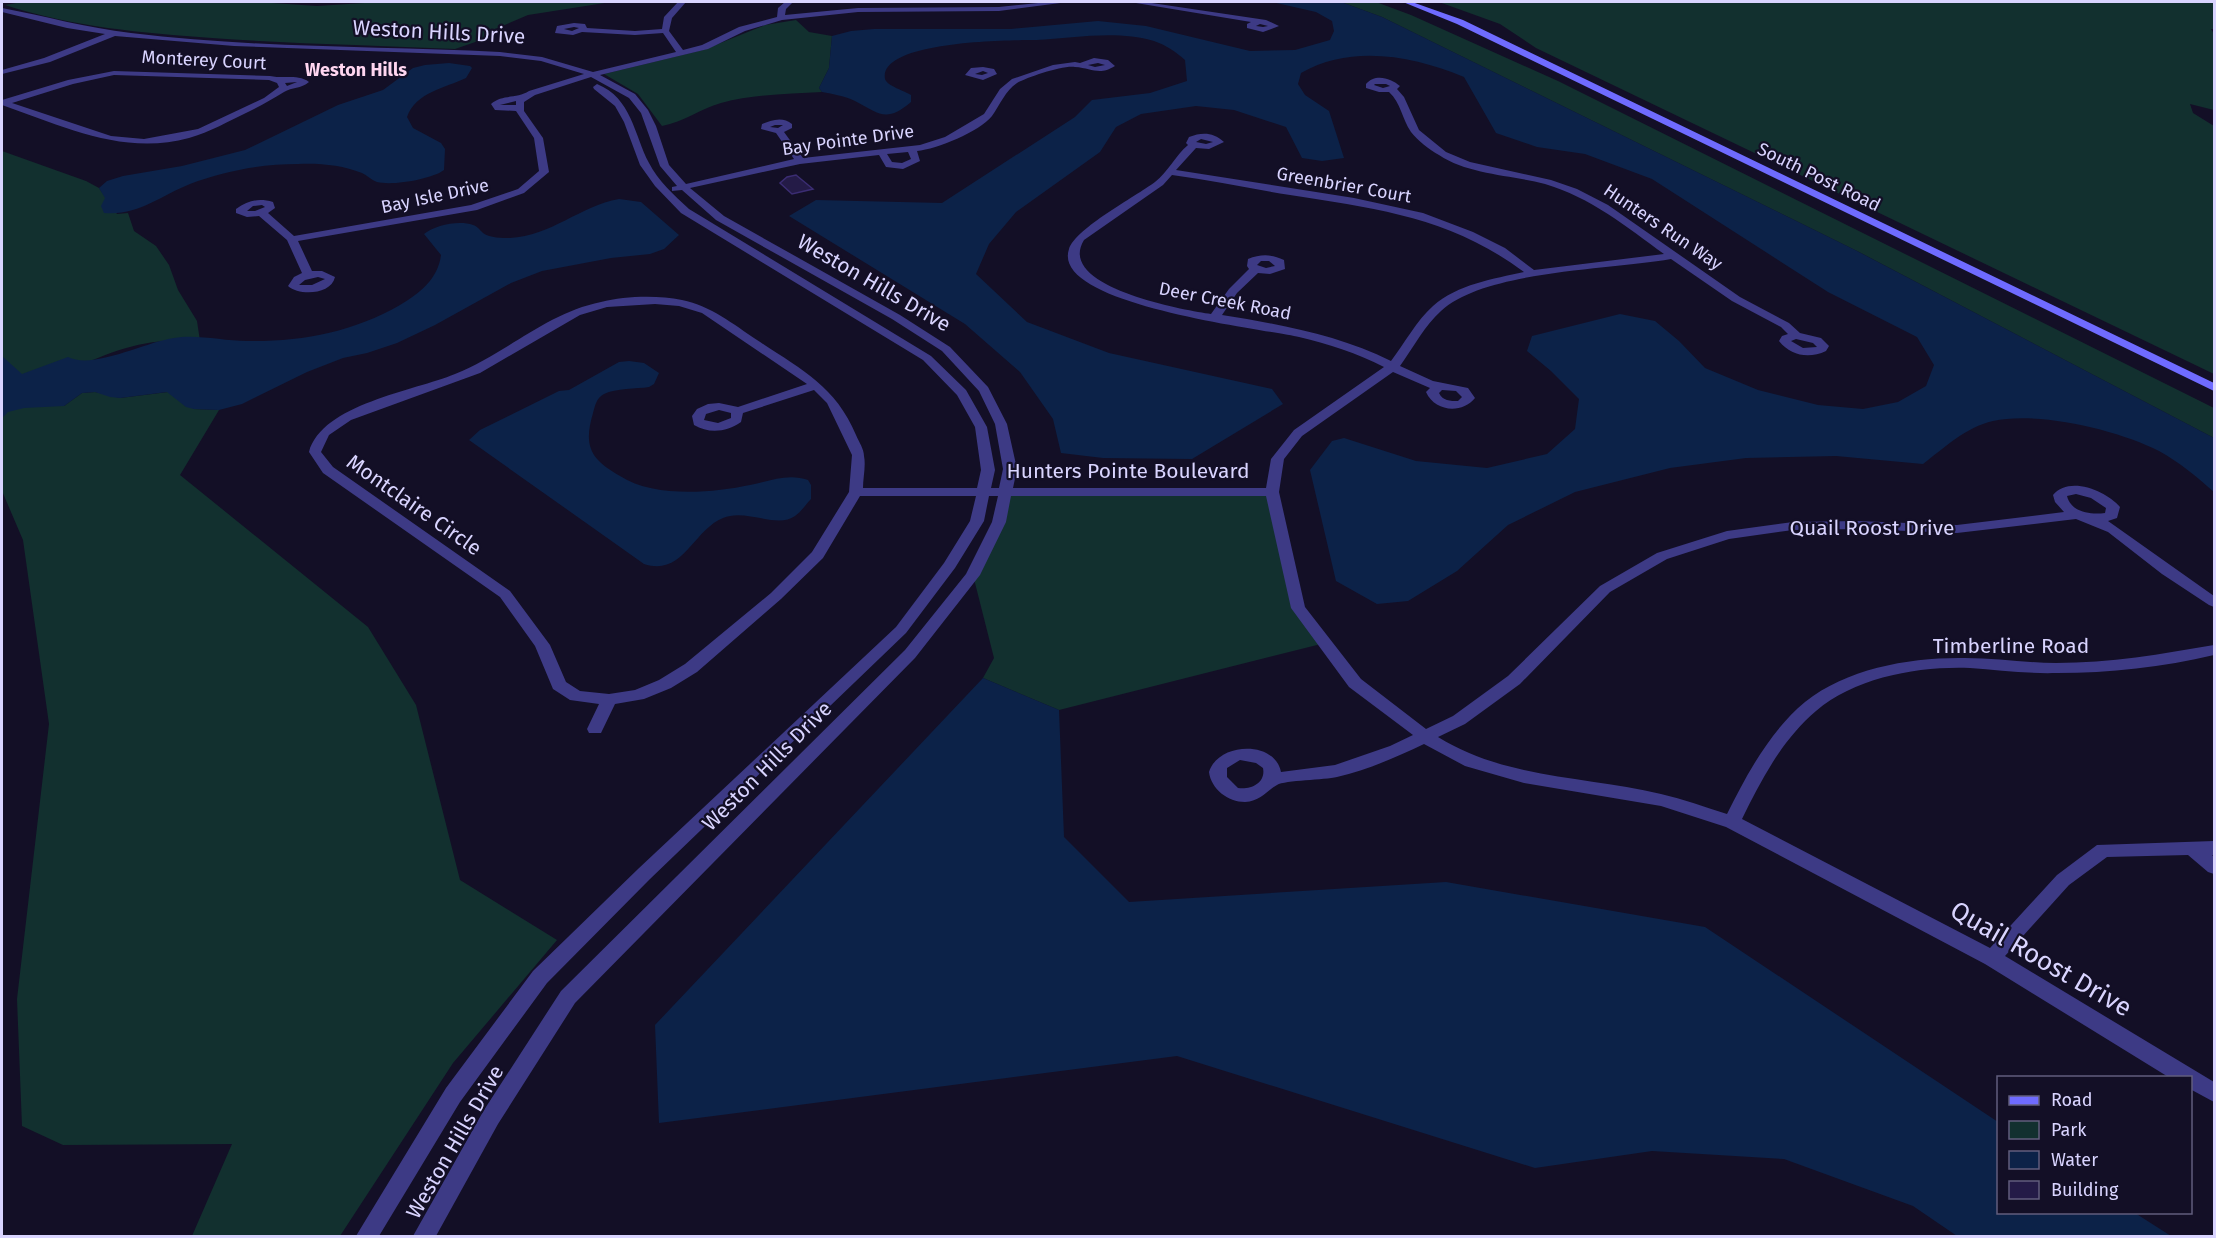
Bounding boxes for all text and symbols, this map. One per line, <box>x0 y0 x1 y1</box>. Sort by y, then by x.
street label: Weston Hills Drive <box>352 14 526 50</box>
street label: Monterey Court <box>141 46 268 74</box>
district label: Weston Hills <box>305 59 407 81</box>
street label: Bay Pointe Drive <box>781 120 915 160</box>
street label: South Post Road <box>1754 138 1884 216</box>
street label: Greenbrier Court <box>1275 162 1414 208</box>
street label: Bay Isle Drive <box>379 174 491 218</box>
street label: Hunters Run Way <box>1599 179 1727 275</box>
street label: Weston Hills Drive <box>793 229 955 337</box>
street label: Deer Creek Road <box>1157 277 1293 325</box>
street label: Montclaire Circle <box>342 449 486 561</box>
street label: Hunters Pointe Boulevard <box>1006 458 1250 484</box>
street label: Quail Roost Drive <box>1790 515 1954 541</box>
street label: Timberline Road <box>1933 633 2089 659</box>
street label: Weston Hills Drive <box>697 696 837 836</box>
street label: Quail Roost Drive <box>1945 895 2137 1023</box>
street label: Weston Hills Drive <box>401 1061 509 1223</box>
legend <box>1997 1076 2192 1214</box>
text: Road <box>2051 1089 2093 1111</box>
text: Park <box>2051 1119 2087 1141</box>
text: Water <box>2051 1149 2098 1171</box>
text: Building <box>2051 1179 2119 1201</box>

